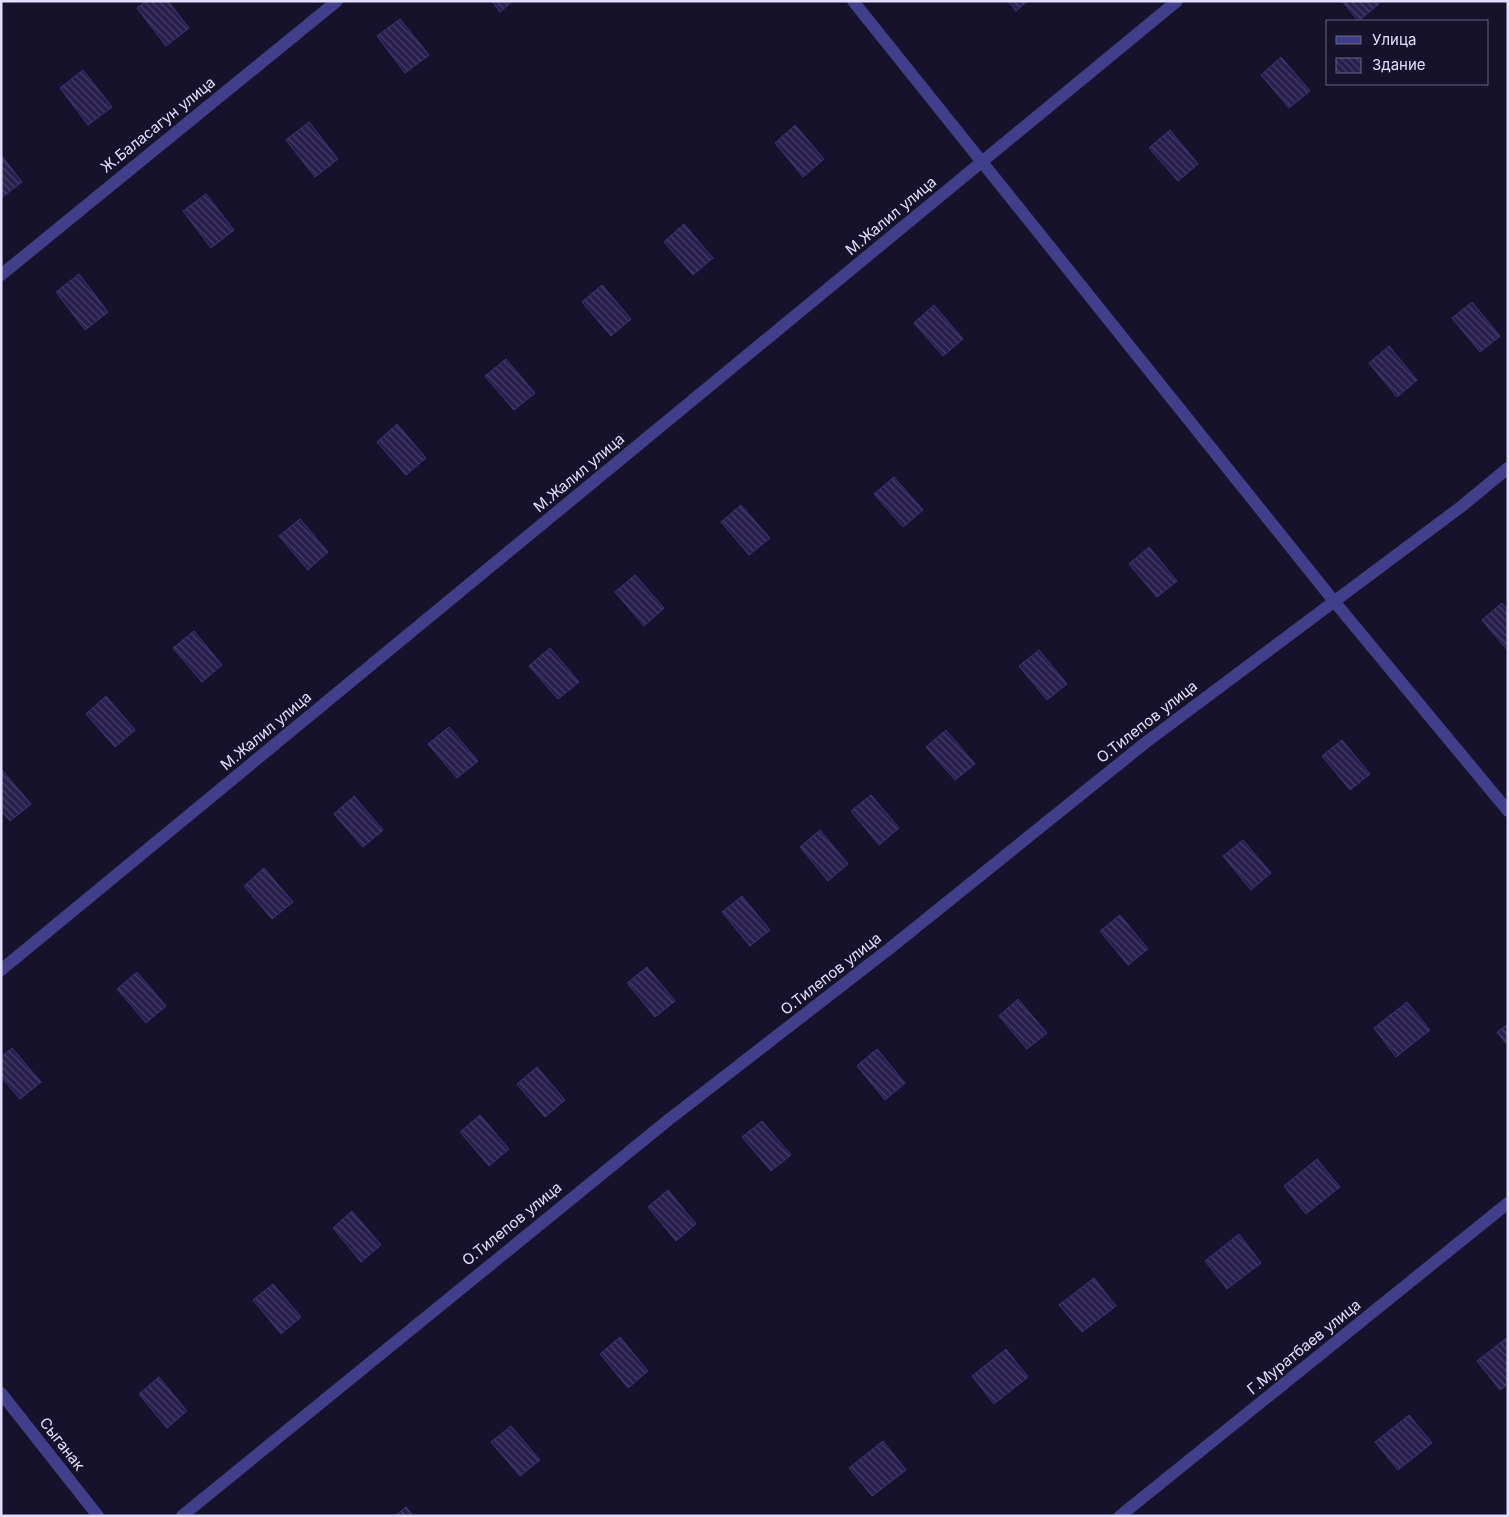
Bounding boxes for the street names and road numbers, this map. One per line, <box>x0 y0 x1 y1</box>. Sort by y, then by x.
street label: Ж.Баласагун улица <box>97 73 219 177</box>
street label: М.Жалил улица <box>841 172 940 259</box>
street label: М.Жалил улица <box>529 429 628 516</box>
street label: О.Тилепов улица <box>1092 676 1201 767</box>
street label: М.Жалил улица <box>216 687 315 774</box>
street label: О.Тилепов улица <box>776 928 885 1019</box>
street label: О.Тилепов улица <box>458 1178 565 1270</box>
street label: Г.Муратбаев улица <box>1243 1295 1364 1398</box>
street label: Сыганак <box>36 1413 89 1474</box>

